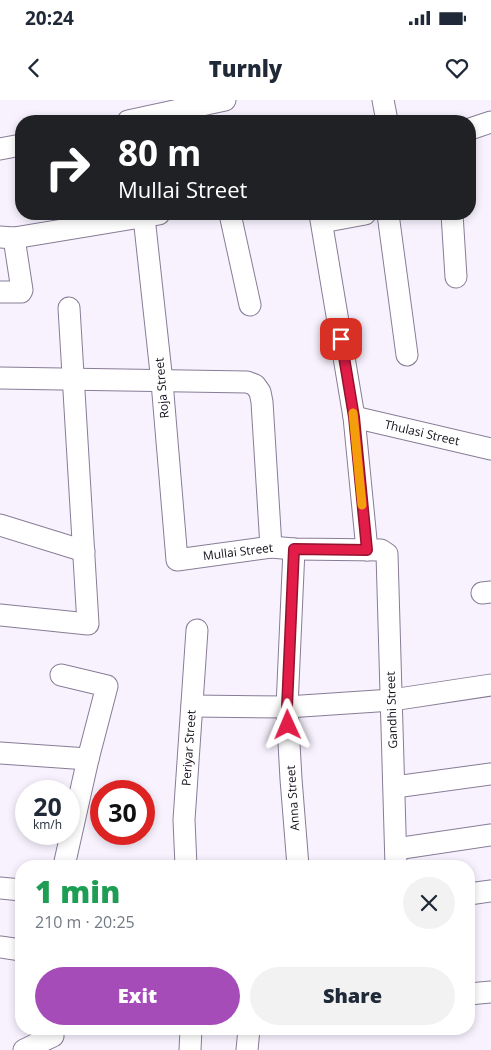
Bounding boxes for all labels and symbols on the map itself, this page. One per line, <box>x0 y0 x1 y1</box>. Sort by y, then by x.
pin <box>320 318 362 360</box>
street label: Roja Street <box>150 357 173 419</box>
street label: Thulasi Street <box>383 416 461 449</box>
street label: Mullai Street <box>202 539 274 564</box>
street label: Gandhi Street <box>382 671 401 749</box>
position arrow <box>261 698 313 750</box>
street label: Periyar Street <box>177 709 200 787</box>
street label: Anna Street <box>282 765 303 831</box>
speed limit sign: 30 <box>90 780 155 845</box>

